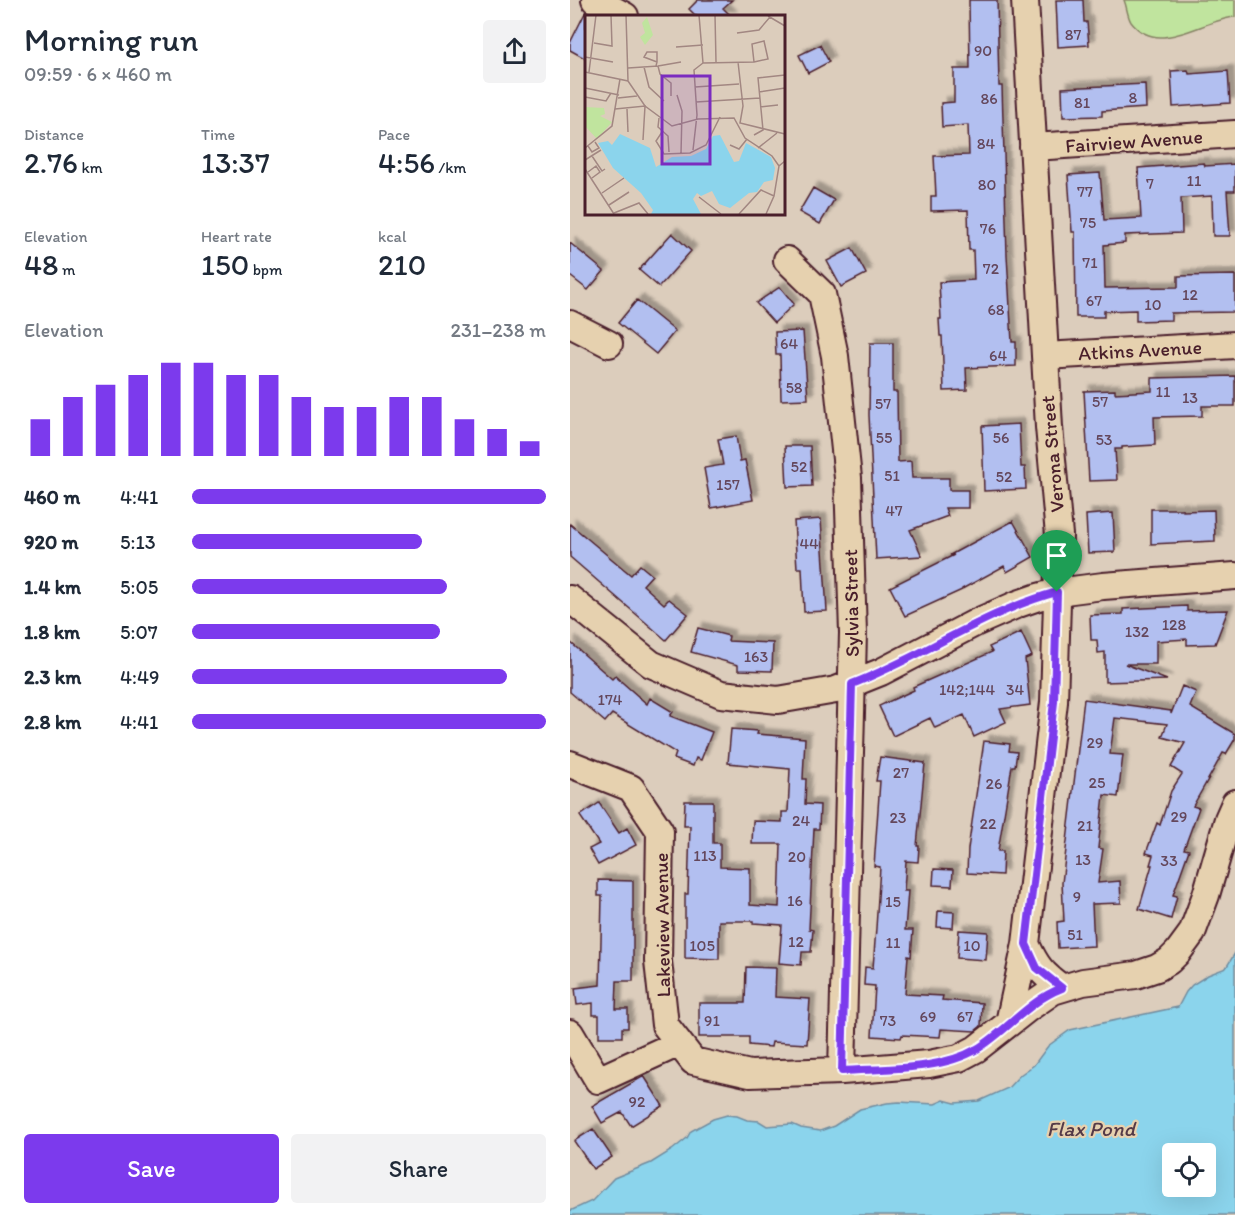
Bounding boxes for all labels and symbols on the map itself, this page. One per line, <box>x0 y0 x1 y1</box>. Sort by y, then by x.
inset map <box>585 15 784 214</box>
house number: 87 <box>1065 25 1081 44</box>
house number: 90 <box>974 41 992 60</box>
house number: 8 <box>1129 88 1138 107</box>
house number: 86 <box>980 89 998 108</box>
house number: 81 <box>1074 93 1091 112</box>
street label: Fairview Avenue <box>1064 124 1204 158</box>
house number: 84 <box>977 134 996 153</box>
house number: 11 <box>1187 171 1202 190</box>
house number: 7 <box>1146 174 1154 193</box>
house number: 80 <box>978 175 996 194</box>
house number: 77 <box>1077 182 1093 201</box>
house number: 75 <box>1080 213 1096 232</box>
house number: 76 <box>980 219 996 238</box>
house number: 71 <box>1082 253 1098 272</box>
house number: 72 <box>983 259 1000 278</box>
house number: 12 <box>1182 285 1199 304</box>
house number: 67 <box>1086 291 1102 310</box>
house number: 10 <box>1144 295 1162 314</box>
house number: 68 <box>987 300 1005 319</box>
house number: 64 <box>780 334 798 353</box>
street label: Atkins Avenue <box>1077 335 1203 365</box>
house number: 64 <box>989 346 1007 365</box>
house number: 58 <box>785 378 803 397</box>
house number: 11 <box>1156 382 1171 401</box>
house number: 13 <box>1182 388 1198 407</box>
house number: 57 <box>1092 392 1108 411</box>
house number: 57 <box>875 394 891 413</box>
street label: Verona Street <box>1035 394 1069 514</box>
house number: 55 <box>876 428 892 447</box>
house number: 56 <box>993 428 1009 447</box>
house number: 53 <box>1095 430 1113 449</box>
house number: 52 <box>791 457 808 476</box>
house number: 51 <box>884 466 900 485</box>
house number: 52 <box>996 467 1013 486</box>
house number: 157 <box>716 475 740 494</box>
house number: 47 <box>885 501 903 520</box>
pin <box>1031 530 1082 592</box>
house number: 44 <box>799 534 819 553</box>
street label: Sylvia Street <box>838 549 864 657</box>
house number: 128 <box>1162 615 1187 634</box>
house number: 132 <box>1125 622 1150 641</box>
house number: 163 <box>744 647 769 666</box>
house number: 142;144 <box>939 680 995 699</box>
house number: 34 <box>1006 680 1025 699</box>
house number: 174 <box>598 690 623 709</box>
house number: 29 <box>1087 733 1103 752</box>
house number: 27 <box>893 763 909 782</box>
house number: 25 <box>1089 773 1105 792</box>
house number: 26 <box>986 774 1002 793</box>
house number: 29 <box>1171 807 1187 826</box>
house number: 23 <box>889 808 907 827</box>
house number: 24 <box>792 811 810 830</box>
house number: 22 <box>980 814 997 833</box>
house number: 21 <box>1077 816 1093 835</box>
house number: 113 <box>693 846 717 865</box>
house number: 20 <box>788 847 806 866</box>
house number: 13 <box>1075 850 1091 869</box>
house number: 33 <box>1160 851 1178 870</box>
street label: Lakeview Avenue <box>649 852 675 998</box>
house number: 9 <box>1073 887 1081 906</box>
house number: 16 <box>787 891 803 910</box>
house number: 15 <box>885 892 901 911</box>
house number: 51 <box>1067 925 1083 944</box>
house number: 12 <box>788 932 805 951</box>
house number: 11 <box>886 933 901 952</box>
house number: 105 <box>689 936 715 955</box>
house number: 10 <box>963 936 981 955</box>
house number: 69 <box>920 1007 936 1026</box>
house number: 67 <box>957 1007 973 1026</box>
house number: 91 <box>704 1011 720 1030</box>
house number: 73 <box>880 1011 897 1030</box>
house number: 92 <box>629 1092 646 1111</box>
water label: Flax Pond <box>1047 1116 1137 1141</box>

